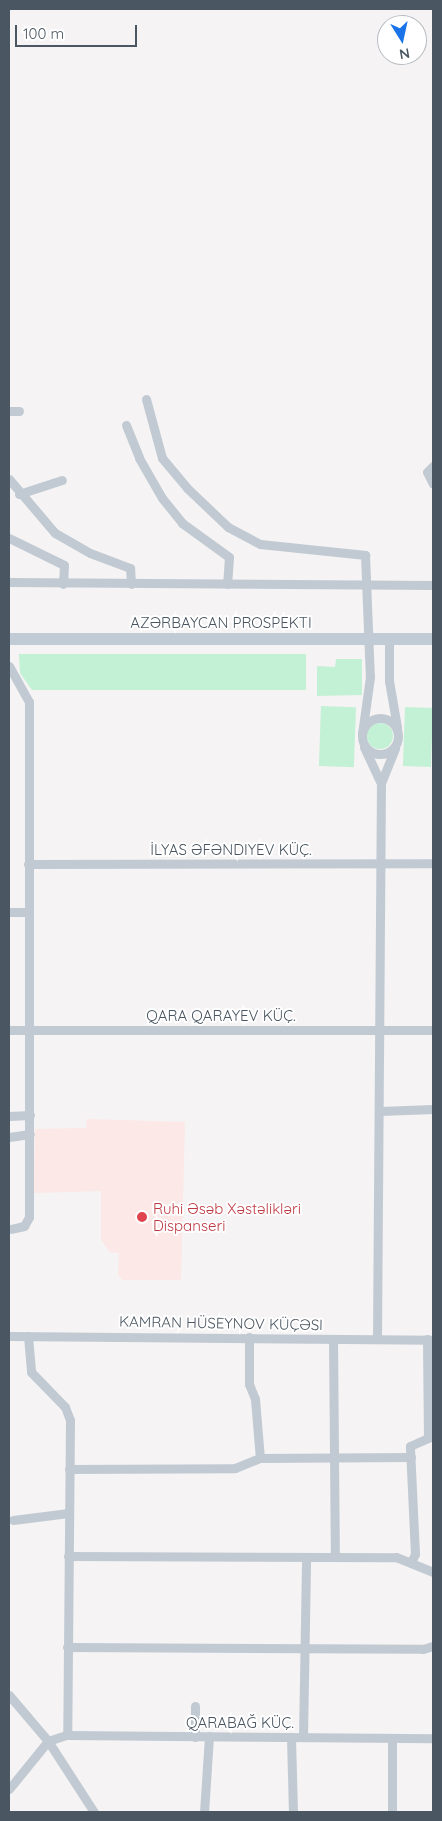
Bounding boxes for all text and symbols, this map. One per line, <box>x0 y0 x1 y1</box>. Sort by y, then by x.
scale bar <box>18 15 140 47</box>
north arrow <box>377 15 427 65</box>
text: 100 m <box>23 24 64 43</box>
text: N <box>398 44 411 64</box>
street label: AZƏRBAYCAN PROSPEKTI <box>130 614 312 632</box>
street label: İLYAS ƏFƏNDIYEV KÜÇ. <box>150 841 312 859</box>
street label: QARA QARAYEV KÜÇ. <box>146 1007 296 1025</box>
place label: Ruhi Əsəb Xəstəlikləri Dispanseri <box>153 1199 301 1234</box>
marker: Ruhi Əsəb Xəstəlikləri Dispanseri <box>135 1210 149 1224</box>
street label: KAMRAN HÜSEYNOV KÜÇƏSI <box>119 1312 323 1334</box>
street label: QARABAĞ KÜÇ. <box>186 1714 294 1732</box>

